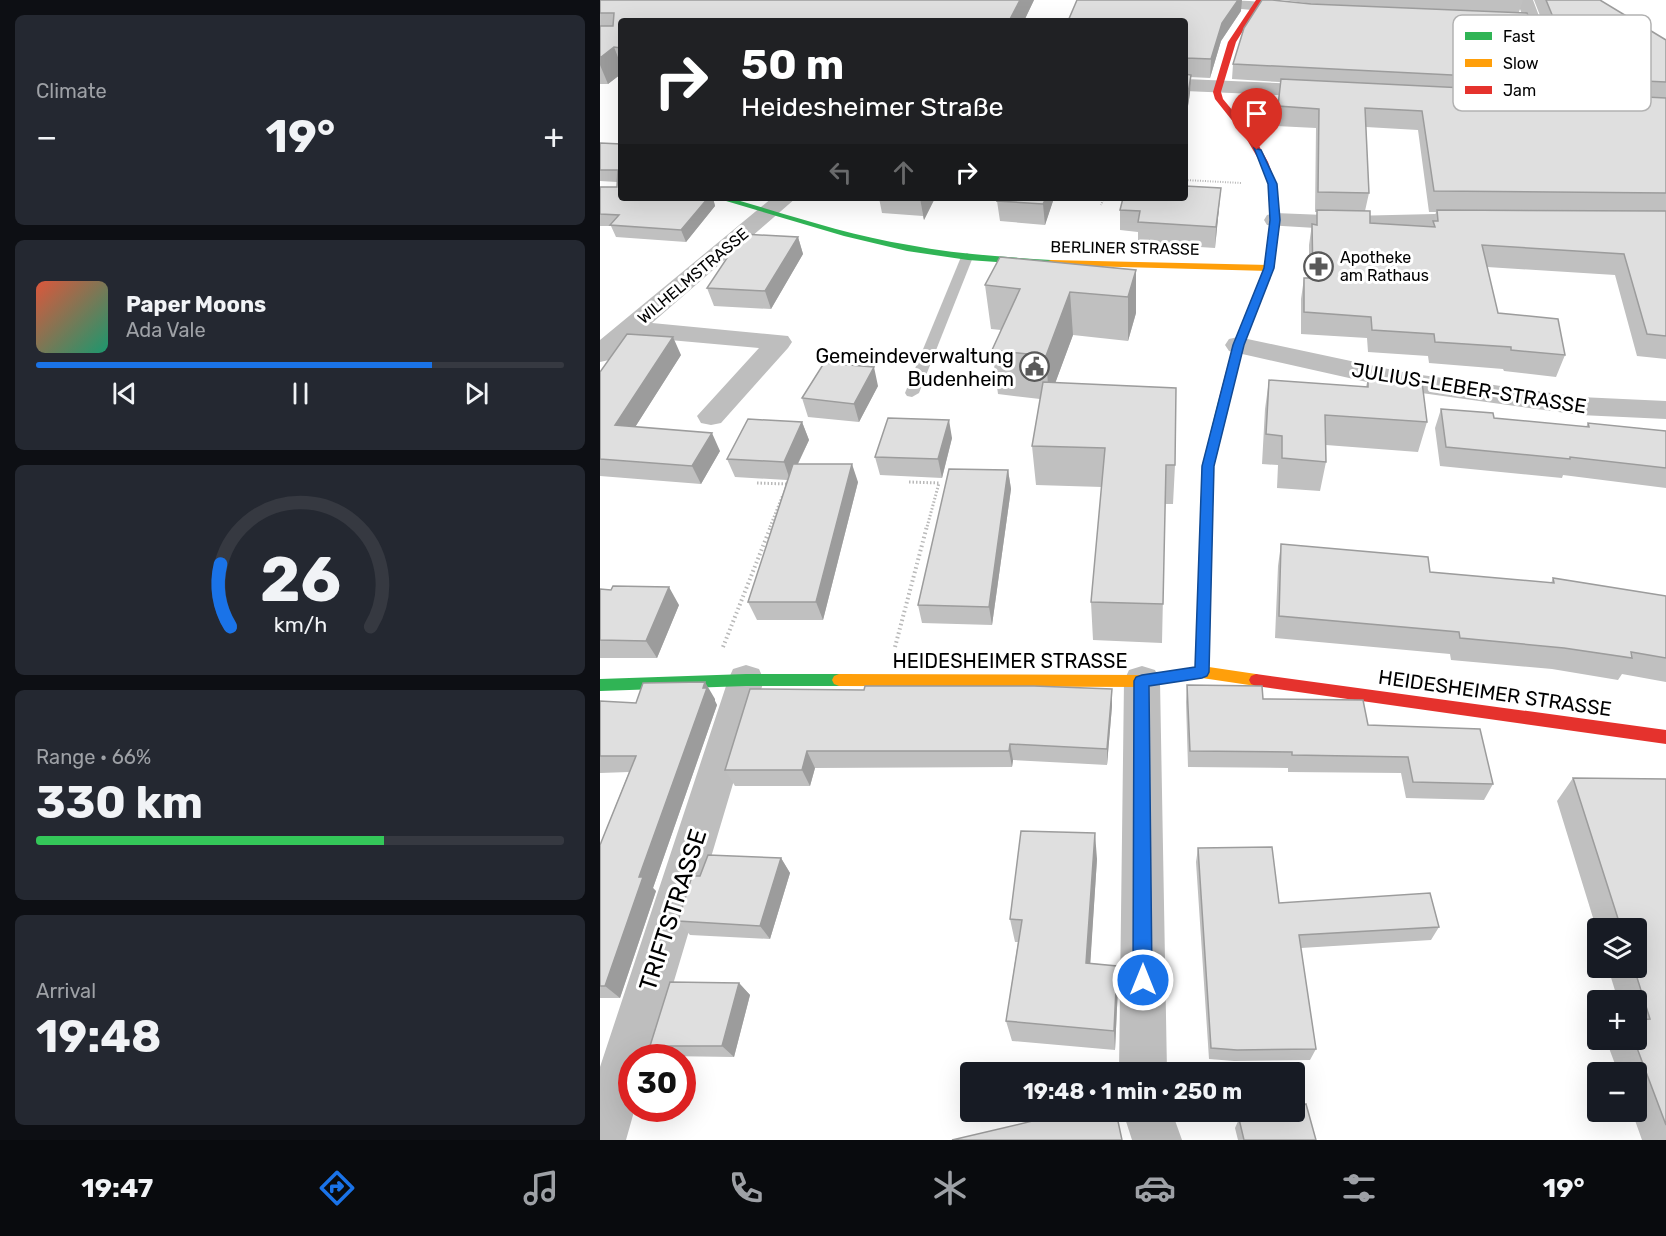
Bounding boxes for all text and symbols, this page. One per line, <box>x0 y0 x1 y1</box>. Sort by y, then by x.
legend <box>1453 15 1651 111</box>
text: Fast <box>1503 27 1535 46</box>
text: 50 m <box>741 40 844 90</box>
icon: right <box>642 42 720 120</box>
text: Slow <box>1503 54 1539 73</box>
text: Climate <box>36 79 107 103</box>
text: Jam <box>1503 81 1536 100</box>
pin <box>1231 88 1282 150</box>
text: Heidesheimer Straße <box>741 91 1004 123</box>
icon: arrive <box>1240 97 1273 130</box>
text: 19° <box>266 110 335 163</box>
text: − <box>36 117 57 156</box>
text: + <box>543 117 564 156</box>
icon: left <box>824 156 857 189</box>
icon: ahead <box>887 156 920 189</box>
icon: right <box>950 156 983 189</box>
street label: WILHELMSTRASSE <box>634 224 752 328</box>
street label: BERLINER STRASSE <box>1050 237 1200 259</box>
place label: Apotheke am Rathaus <box>1340 248 1429 285</box>
pharmacy icon: Apotheke am Rathaus <box>1303 250 1335 282</box>
text: Paper Moons <box>126 291 266 318</box>
text: Ada Vale <box>126 318 206 342</box>
place label: Gemeindeverwaltung Budenheim <box>815 344 1014 391</box>
public building icon: Gemeindeverwaltung Budenheim <box>1019 351 1051 383</box>
street label: JULIUS-LEBER-STRASSE <box>1350 358 1588 418</box>
icon: previous <box>108 377 141 410</box>
icon: pause <box>284 377 317 410</box>
icon: next <box>460 377 493 410</box>
text: 26 <box>259 543 341 617</box>
text: km/h <box>273 612 327 637</box>
street label: HEIDESHEIMER STRASSE <box>892 649 1128 673</box>
street label: HEIDESHEIMER STRASSE <box>1377 665 1613 721</box>
text: Range · 66% <box>36 745 151 769</box>
text: 330 km <box>36 776 203 829</box>
street label: TRIFTSTRASSE <box>634 826 712 994</box>
map controls <box>1587 918 1647 1122</box>
button: layers <box>1587 918 1647 978</box>
position arrow <box>1111 948 1175 1012</box>
text: Arrival <box>36 979 96 1003</box>
button: + <box>1587 990 1647 1050</box>
text: 19:48 <box>36 1010 162 1063</box>
speed limit sign: 30 <box>618 1044 696 1122</box>
button: − <box>1587 1062 1647 1122</box>
text: 19:48 · 1 min · 250 m <box>1023 1078 1242 1105</box>
icon: directions <box>316 1167 358 1209</box>
icon: music <box>520 1167 562 1209</box>
icon: phone <box>725 1167 767 1209</box>
icon: climate <box>929 1167 971 1209</box>
icon: car <box>1134 1167 1176 1209</box>
icon: filters <box>1338 1167 1380 1209</box>
text: 19:47 <box>81 1172 153 1204</box>
text: 19° <box>1543 1172 1585 1204</box>

